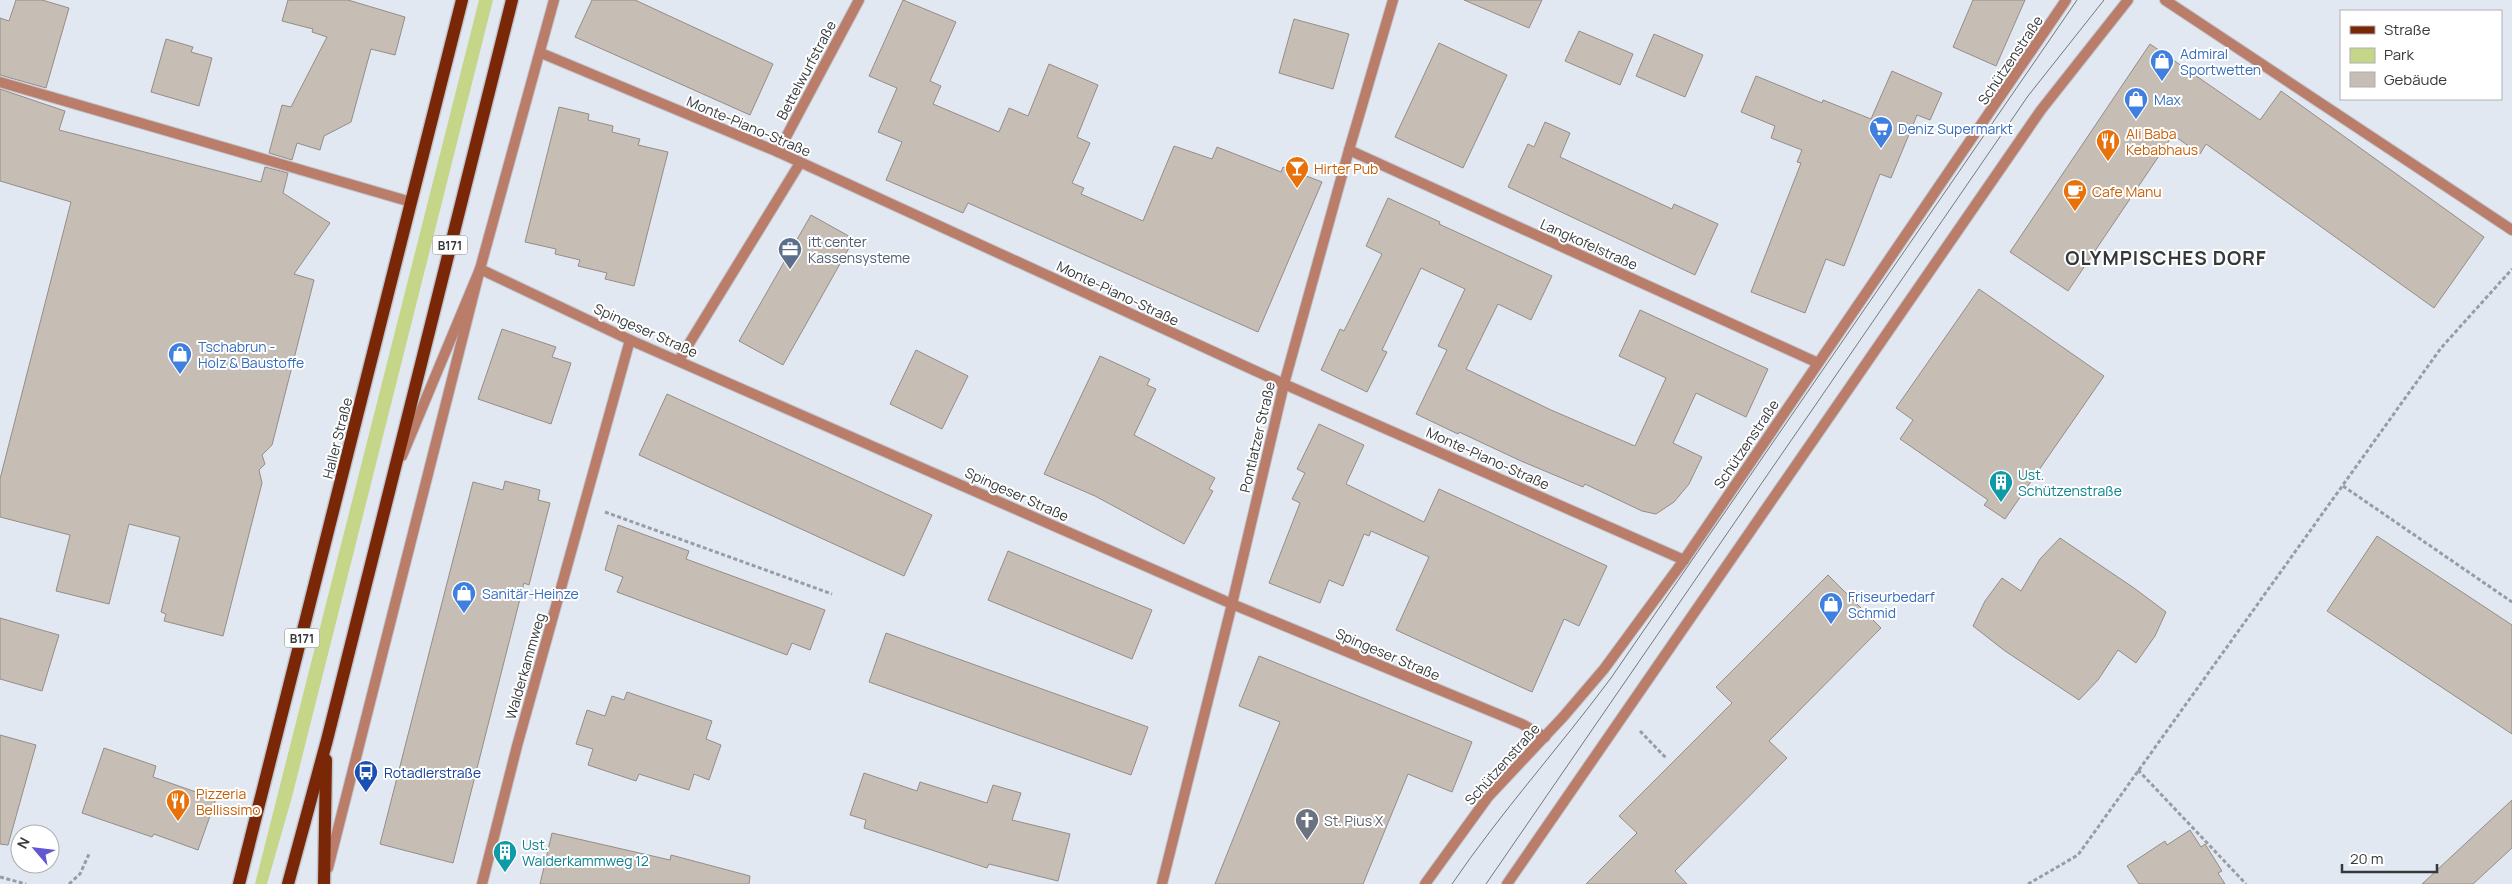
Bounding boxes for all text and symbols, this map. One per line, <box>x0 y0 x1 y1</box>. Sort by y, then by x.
legend <box>2340 10 2502 100</box>
street label: Schützenstraße <box>1973 12 2047 108</box>
street label: Bettelwurfstraße <box>772 17 840 123</box>
text: Straße <box>2384 19 2431 40</box>
place label: Admiral Sportwetten <box>2180 44 2261 79</box>
text: Park <box>2384 44 2414 65</box>
shop icon: Admiral Sportwetten <box>2149 48 2175 82</box>
text: Gebäude <box>2384 69 2447 90</box>
shop icon: Max <box>2123 86 2149 120</box>
place label: Max <box>2154 90 2182 109</box>
street label: Monte-Piano-Straße <box>684 91 814 161</box>
supermarket icon: Deniz Supermarkt <box>1868 115 1894 149</box>
place label: Deniz Supermarkt <box>1898 119 2013 138</box>
place label: Ali Baba Kebabhaus <box>2126 124 2198 159</box>
restaurant icon: Ali Baba Kebabhaus <box>2095 128 2121 162</box>
bar icon: Hirter Pub <box>1284 155 1310 189</box>
place label: Hirter Pub <box>1314 159 1378 178</box>
cafe icon: Cafe Manu <box>2062 178 2088 212</box>
place label: Cafe Manu <box>2092 182 2162 201</box>
street label: Langkofelstraße <box>1537 214 1641 274</box>
place label: itt center Kassensysteme <box>808 232 910 267</box>
road number: B171 <box>432 236 468 254</box>
office icon: itt center Kassensysteme <box>777 236 803 270</box>
district label: OLYMPISCHES DORF <box>2065 245 2267 271</box>
street label: Monte-Piano-Straße <box>1054 256 1182 330</box>
street label: Spingeser Straße <box>591 299 701 361</box>
place label: Tschabrun - Holz & Baustoffe <box>198 337 304 372</box>
shop icon: Tschabrun - Holz & Baustoffe <box>167 341 193 375</box>
street label: Pontlatzer Straße <box>1235 380 1279 494</box>
street label: Haller Straße <box>318 395 356 481</box>
street label: Schützenstraße <box>1709 396 1783 492</box>
street label: Monte-Piano-Straße <box>1423 422 1553 494</box>
street label: Spingeser Straße <box>962 463 1072 525</box>
place label: Ust. Schützenstraße <box>2018 465 2122 500</box>
building icon: Ust. Schützenstraße <box>1988 469 2014 503</box>
shop icon: Sanitär-Heinze <box>451 580 477 614</box>
place label: Sanitär-Heinze <box>482 584 579 603</box>
place label: Friseurbedarf Schmid <box>1848 587 1935 622</box>
shop icon: Friseurbedarf Schmid <box>1818 591 1844 625</box>
street label: Walderkammweg <box>501 610 549 722</box>
street label: Spingeser Straße <box>1333 623 1443 685</box>
road number: B171 <box>284 628 320 648</box>
street label: Schützenstraße <box>1460 719 1544 809</box>
bus stop icon: Rotadlerstraße <box>353 759 379 793</box>
place label: Rotadlerstraße <box>384 763 481 782</box>
place label: Pizzeria Bellissimo <box>196 784 261 819</box>
restaurant icon: Pizzeria Bellissimo <box>165 788 191 822</box>
church icon: St. Pius X <box>1294 807 1320 841</box>
place label: St. Pius X <box>1324 811 1384 830</box>
north arrow <box>10 824 60 874</box>
text: N <box>12 834 34 852</box>
place label: Ust. Walderkammweg 12 <box>522 835 649 870</box>
building icon: Ust. Walderkammweg 12 <box>492 839 518 873</box>
scale bar <box>2342 842 2437 874</box>
text: 20 m <box>2350 848 2383 869</box>

